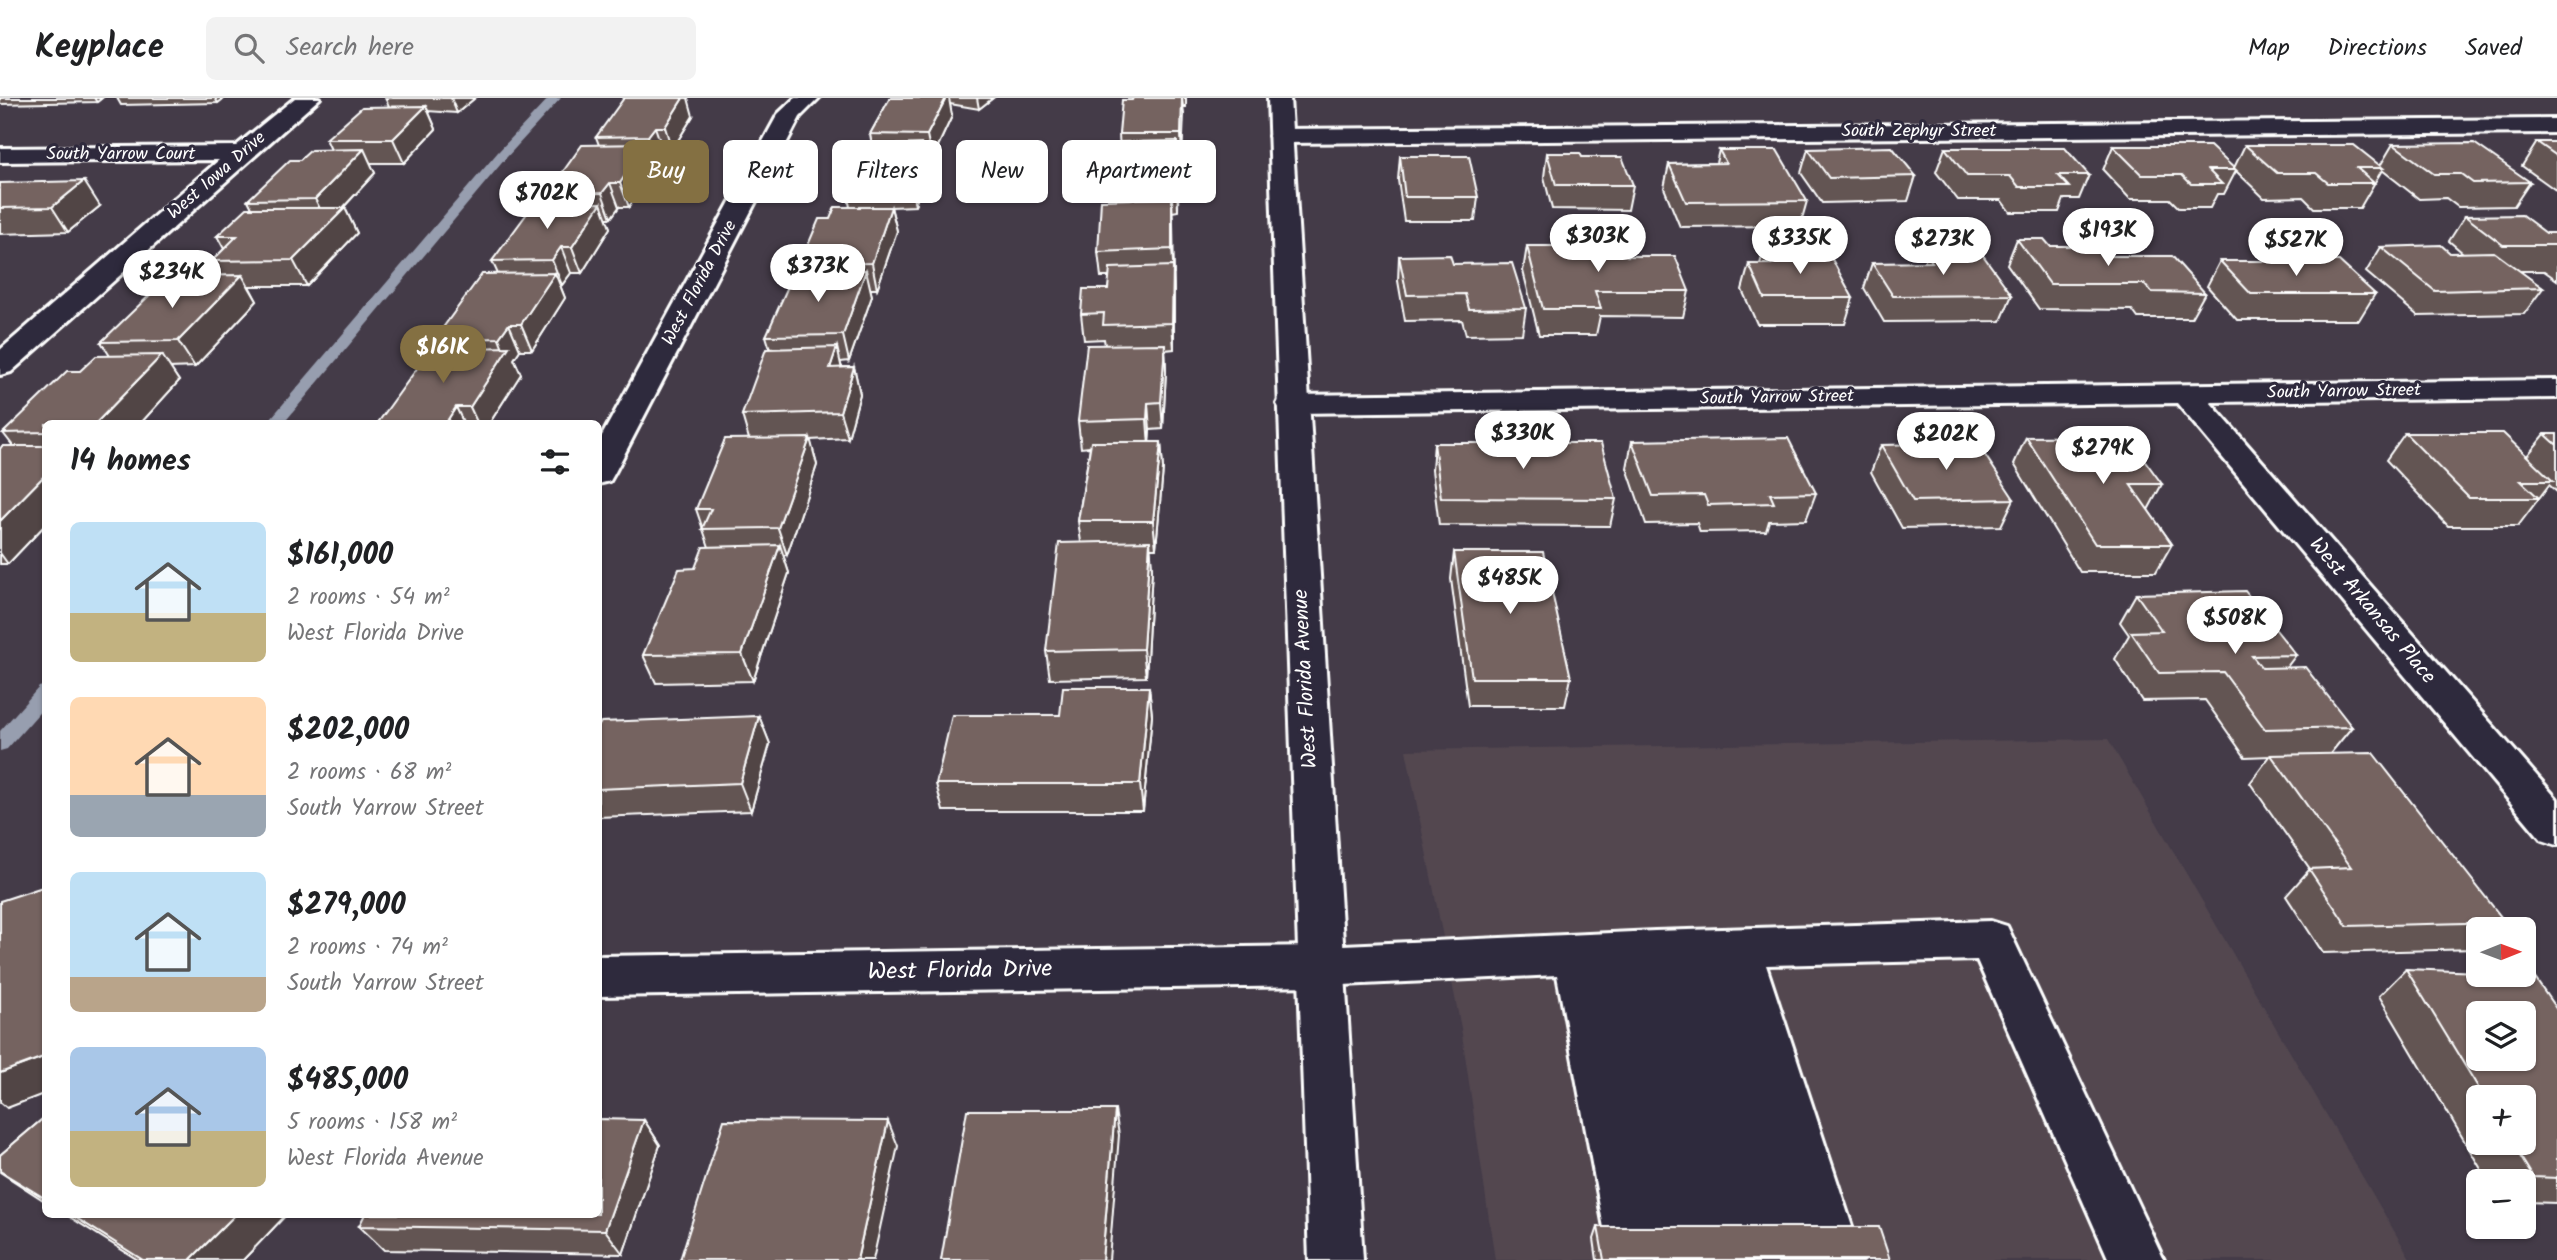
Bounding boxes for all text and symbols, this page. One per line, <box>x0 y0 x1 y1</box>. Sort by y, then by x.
search box <box>206 17 696 80</box>
text: Keyplace <box>35 22 164 75</box>
text: Search here <box>286 27 414 69</box>
icon: search <box>230 29 268 67</box>
text: Map <box>2248 29 2290 68</box>
text: Directions <box>2328 29 2427 68</box>
text: Saved <box>2465 29 2522 68</box>
street label: South Zephyr Street <box>1842 117 1998 146</box>
street label: West Iowa Drive <box>161 125 273 227</box>
street label: South Yarrow Court <box>47 140 196 169</box>
chip: Buy <box>623 140 709 203</box>
chip: Rent <box>723 140 818 203</box>
chip: Filters <box>832 140 942 203</box>
chip: New <box>956 140 1048 203</box>
chip: Apartment <box>1062 140 1216 203</box>
pin: $702K <box>498 172 596 231</box>
text: $702K <box>515 176 579 212</box>
pin: $193K <box>2059 208 2157 268</box>
text: $193K <box>2079 213 2137 249</box>
pin: $303K <box>1549 214 1647 274</box>
street label: West Florida Drive <box>655 215 745 351</box>
pin: $335K <box>1751 216 1849 276</box>
pin: $273K <box>1894 218 1992 277</box>
pin: $527K <box>2247 218 2345 278</box>
text: $303K <box>1566 219 1630 255</box>
text: $335K <box>1768 221 1832 257</box>
text: $273K <box>1911 222 1975 258</box>
text: $527K <box>2264 223 2328 259</box>
pin: $373K <box>769 244 867 304</box>
text: $373K <box>786 249 850 285</box>
pin: $234K <box>123 250 221 310</box>
text: $234K <box>139 255 205 291</box>
pin: $161K <box>394 326 492 385</box>
text: $161K <box>416 330 470 366</box>
street label: South Yarrow Street <box>2267 376 2422 408</box>
street label: South Yarrow Street <box>1700 382 1855 414</box>
pin: $330K <box>1474 412 1572 471</box>
pin: $202K <box>1897 412 1995 472</box>
text: $330K <box>1491 416 1555 452</box>
text: $202K <box>1913 417 1979 453</box>
pin: $279K <box>2054 426 2152 486</box>
text: $279K <box>2071 431 2135 467</box>
text: 14 homes <box>70 438 191 486</box>
icon: filters <box>536 443 574 481</box>
street label: West Arkansas Place <box>2300 530 2444 692</box>
text: $161,000 <box>287 532 393 580</box>
icon: home <box>126 550 210 634</box>
pin: $485K <box>1461 556 1559 616</box>
text: $485K <box>1477 561 1543 597</box>
text: 2 rooms · 54 m² <box>287 580 450 616</box>
street label: West Florida Avenue <box>1285 588 1327 770</box>
pin: $508K <box>2186 596 2284 656</box>
text: $508K <box>2203 601 2267 637</box>
text: West Florida Drive <box>287 616 464 652</box>
text: $202,000 <box>287 707 409 755</box>
icon: home <box>126 725 210 809</box>
text: 2 rooms · 68 m² <box>287 755 451 791</box>
text: South Yarrow Street <box>287 791 484 827</box>
text: $279,000 <box>287 882 406 930</box>
icon: home <box>126 900 210 984</box>
north arrow <box>2466 917 2536 987</box>
map controls <box>2466 917 2536 1239</box>
text: 2 rooms · 74 m² <box>287 930 448 966</box>
street label: West Florida Drive <box>867 950 1053 992</box>
text: South Yarrow Street <box>287 966 484 1002</box>
button: layers <box>2466 1001 2536 1071</box>
text: $485,000 <box>287 1057 408 1105</box>
icon: home <box>126 1075 210 1159</box>
button: + <box>2466 1085 2536 1155</box>
text: 5 rooms · 158 m² <box>287 1105 457 1141</box>
text: West Florida Avenue <box>287 1141 484 1177</box>
button: − <box>2466 1169 2536 1239</box>

